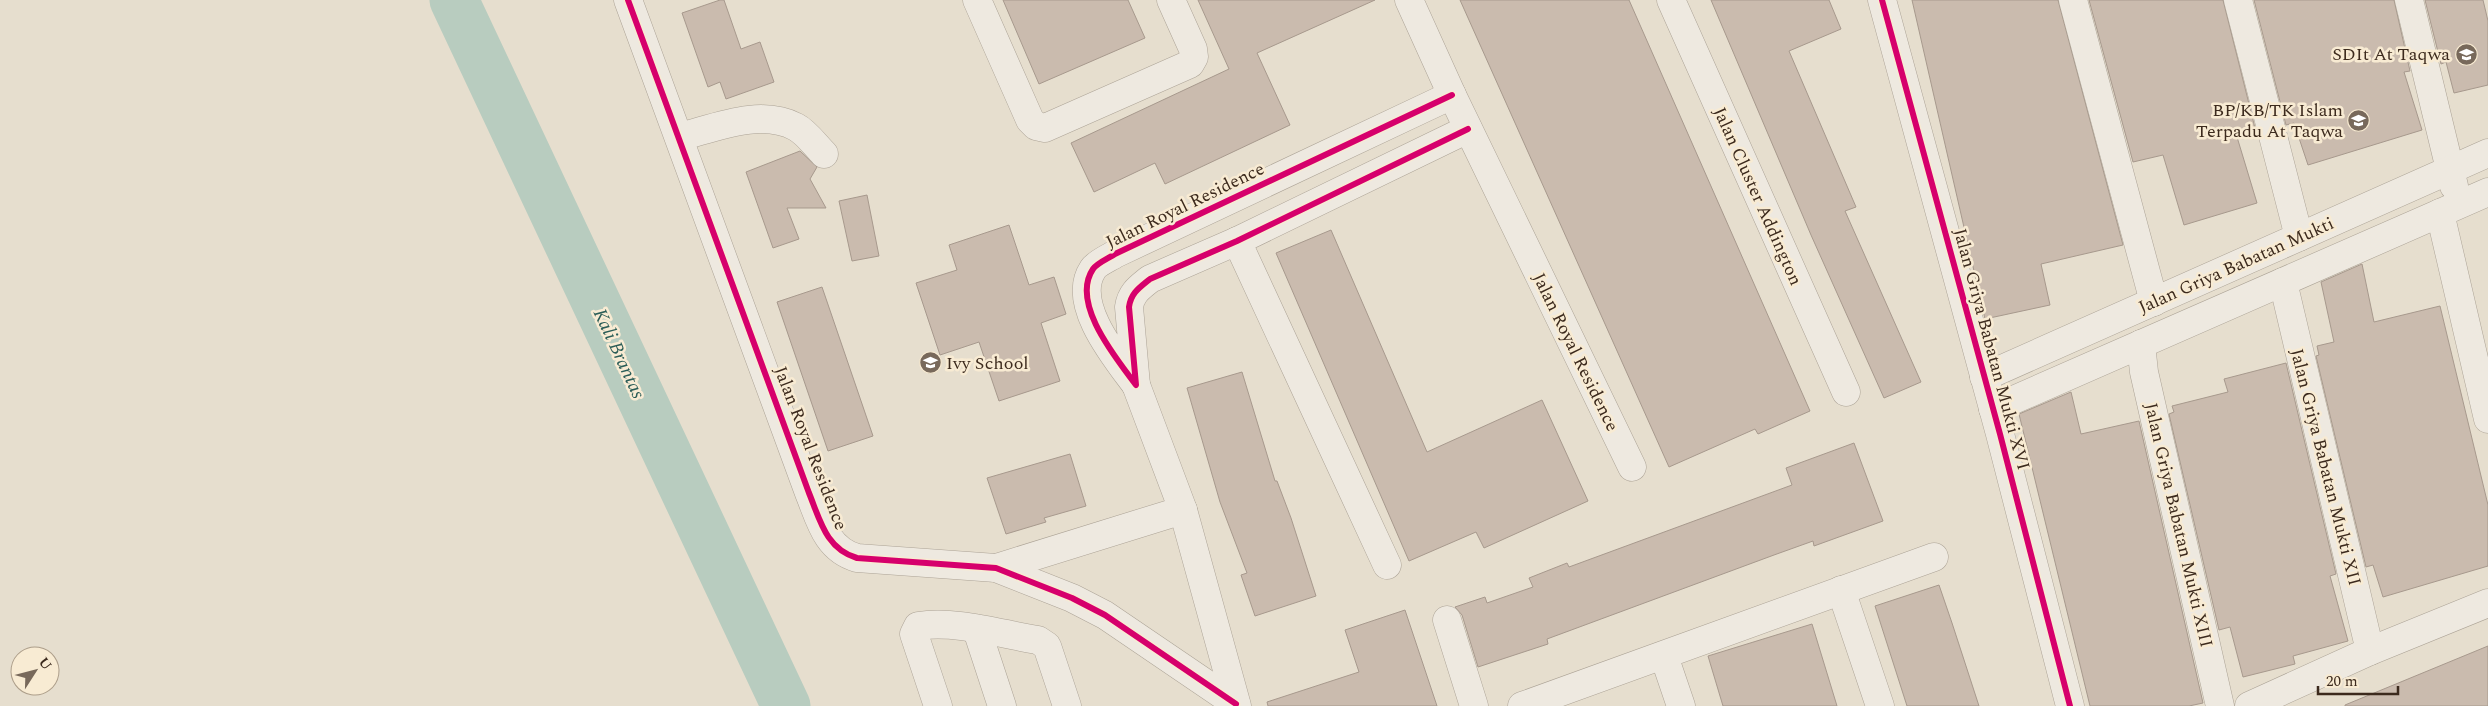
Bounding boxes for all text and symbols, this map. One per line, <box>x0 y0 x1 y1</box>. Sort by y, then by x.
place label: SDIt At Taqwa <box>2332 41 2450 68</box>
school or university icon: SDIt At Taqwa <box>2454 42 2478 66</box>
place label: BP/KB/TK Islam Terpadu At Taqwa <box>2196 97 2343 145</box>
street label: Jalan Cluster Addington <box>1706 103 1809 290</box>
school or university icon: BP/KB/TK Islam Terpadu At Taqwa <box>2347 108 2371 132</box>
street label: Jalan Royal Residence <box>1101 155 1269 256</box>
street label: Jalan Griya Babatan Mukti <box>2134 210 2338 321</box>
street label: Jalan Griya Babatan Mukti XVI <box>1946 225 2037 473</box>
street label: Jalan Royal Residence <box>1525 268 1626 436</box>
water label: Kali Brantas <box>585 304 652 404</box>
street label: Jalan Griya Babatan Mukti XII <box>2283 346 2368 588</box>
place label: Ivy School <box>946 350 1029 377</box>
school or university icon: Ivy School <box>918 351 942 375</box>
street label: Jalan Royal Residence <box>767 362 854 534</box>
street label: Jalan Griya Babatan Mukti XIII <box>2137 400 2220 650</box>
north arrow <box>10 646 60 696</box>
text: U <box>33 653 57 675</box>
scale bar <box>2318 664 2398 696</box>
text: 20 m <box>2326 670 2358 693</box>

